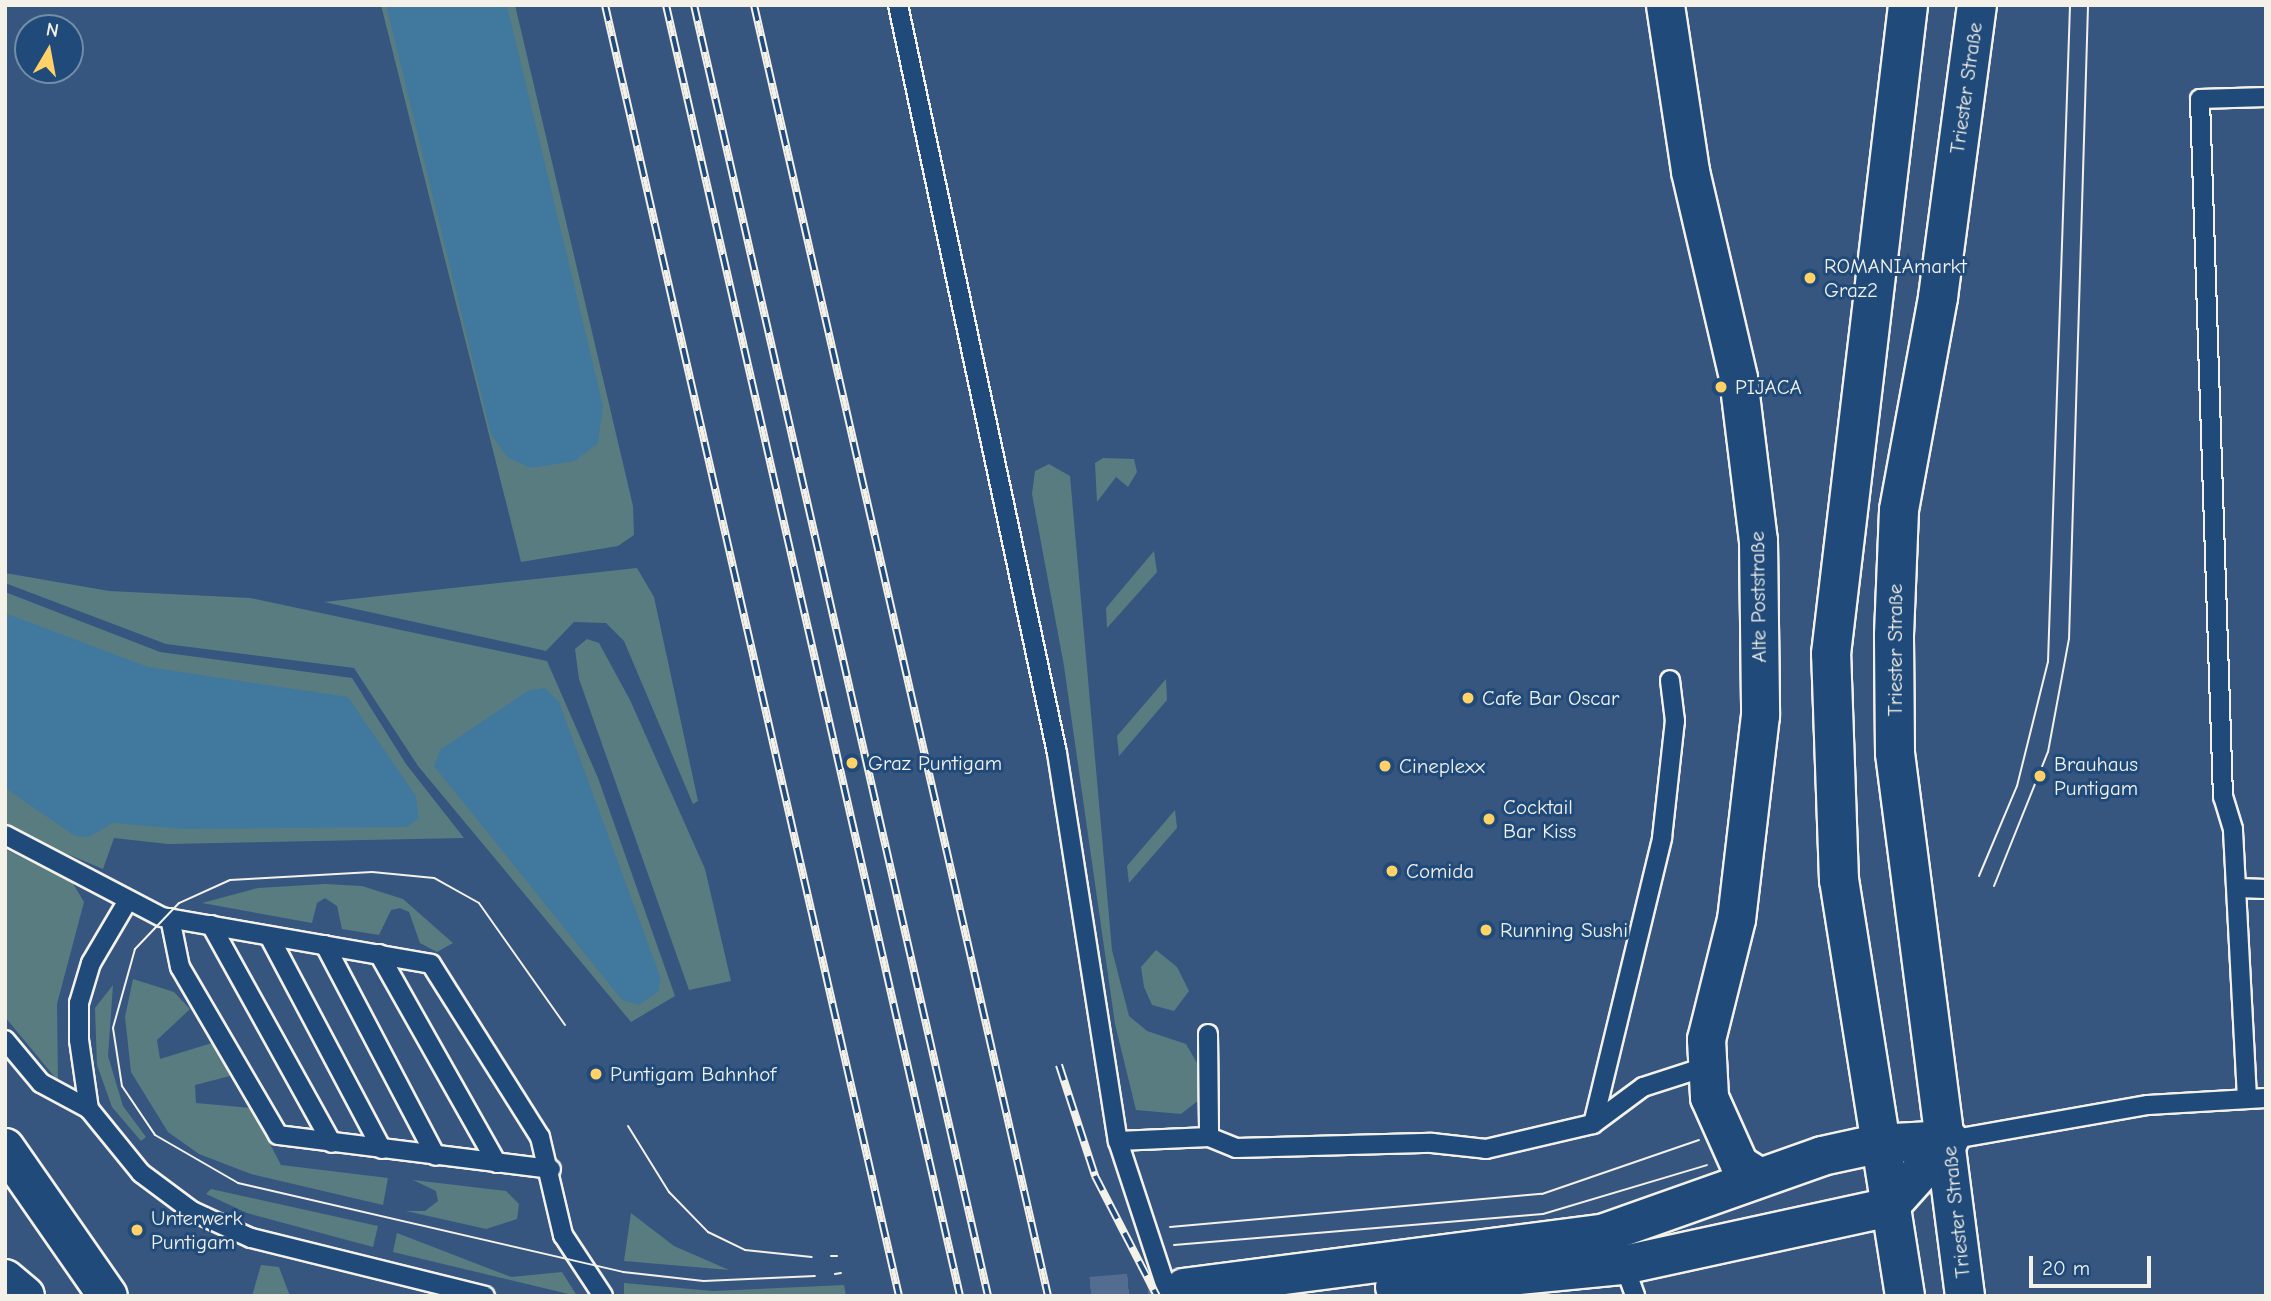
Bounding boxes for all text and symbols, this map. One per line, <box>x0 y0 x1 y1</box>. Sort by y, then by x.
north arrow <box>14 14 84 84</box>
text: N <box>44 18 60 42</box>
street label: Triester Straße <box>1944 21 1988 155</box>
place label: ROMANIAmarkt Graz2 <box>1824 253 1967 303</box>
marker: ROMANIAmarkt Graz2 <box>1802 270 1818 286</box>
place label: PIJACA <box>1735 374 1802 400</box>
marker: PIJACA <box>1713 379 1729 395</box>
street label: Alte Poststraße <box>1744 531 1772 663</box>
street label: Triester Straße <box>1882 584 1908 716</box>
place label: Cafe Bar Oscar <box>1482 685 1619 711</box>
marker: Cafe Bar Oscar <box>1460 690 1476 706</box>
place label: Graz Puntigam <box>868 750 1002 776</box>
place label: Brauhaus Puntigam <box>2054 751 2138 801</box>
marker: Graz Puntigam <box>842 753 862 773</box>
place label: Cineplexx <box>1399 753 1485 779</box>
marker: Cineplexx <box>1377 758 1393 774</box>
marker: Brauhaus Puntigam <box>2032 768 2048 784</box>
place label: Cocktail Bar Kiss <box>1503 794 1576 844</box>
marker: Cocktail Bar Kiss <box>1481 811 1497 827</box>
place label: Comida <box>1406 858 1474 884</box>
marker: Comida <box>1384 863 1400 879</box>
place label: Running Sushi <box>1500 917 1628 943</box>
marker: Running Sushi <box>1478 922 1494 938</box>
place label: Puntigam Bahnhof <box>610 1061 776 1087</box>
marker: Puntigam Bahnhof <box>588 1066 604 1082</box>
street label: Triester Straße <box>1937 1145 1975 1279</box>
place label: Unterwerk Puntigam <box>151 1205 243 1255</box>
marker: Unterwerk Puntigam <box>129 1222 145 1238</box>
scale bar <box>2033 1242 2156 1286</box>
text: 20 m <box>2042 1256 2090 1280</box>

